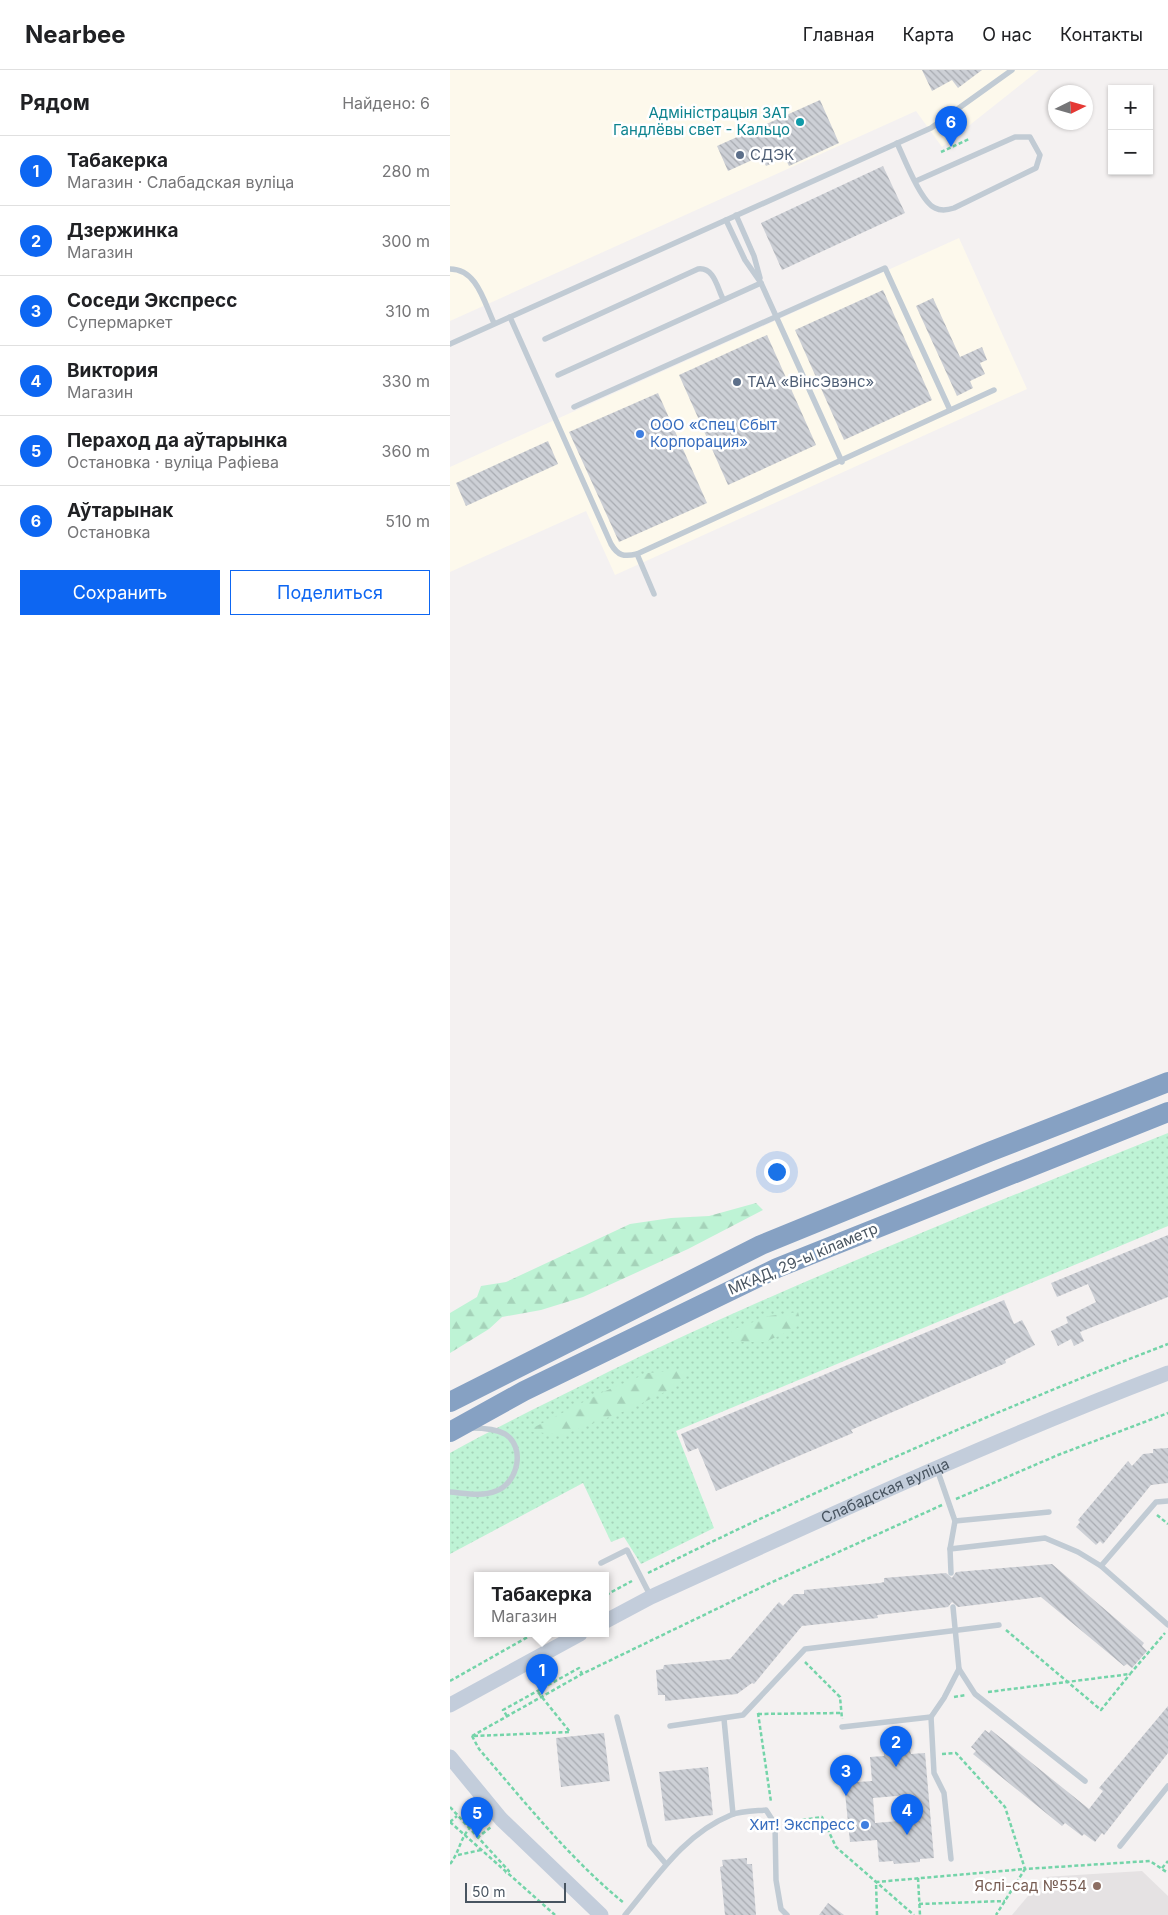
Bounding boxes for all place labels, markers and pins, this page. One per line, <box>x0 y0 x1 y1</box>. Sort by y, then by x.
place label: Адміністрацыя ЗАТ Гандлёвы свет - Кальцо <box>613 103 790 139</box>
pin: 6 <box>935 106 967 147</box>
marker: Адміністрацыя ЗАТ Гандлёвы свет - Кальцо <box>794 116 806 128</box>
place label: СДЭК <box>750 145 794 164</box>
marker: СДЭК <box>734 149 746 161</box>
place label: ТАА «ВінсЭвэнс» <box>747 372 874 391</box>
marker: ТАА «ВінсЭвэнс» <box>731 376 743 388</box>
place label: ООО «Спец Сбыт Корпорация» <box>650 415 777 451</box>
marker: ООО «Спец Сбыт Корпорация» <box>634 428 646 440</box>
pin: 1 <box>526 1654 558 1695</box>
pin: 2 <box>880 1726 912 1767</box>
pin: 3 <box>830 1755 862 1796</box>
pin: 4 <box>891 1794 923 1835</box>
pin: 5 <box>461 1797 493 1838</box>
place label: Хит! Экспресс <box>749 1815 855 1834</box>
marker: Хит! Экспресс <box>859 1819 871 1831</box>
place label: Яслі-сад №554 <box>975 1876 1087 1895</box>
marker: Яслі-сад №554 <box>1091 1880 1103 1892</box>

